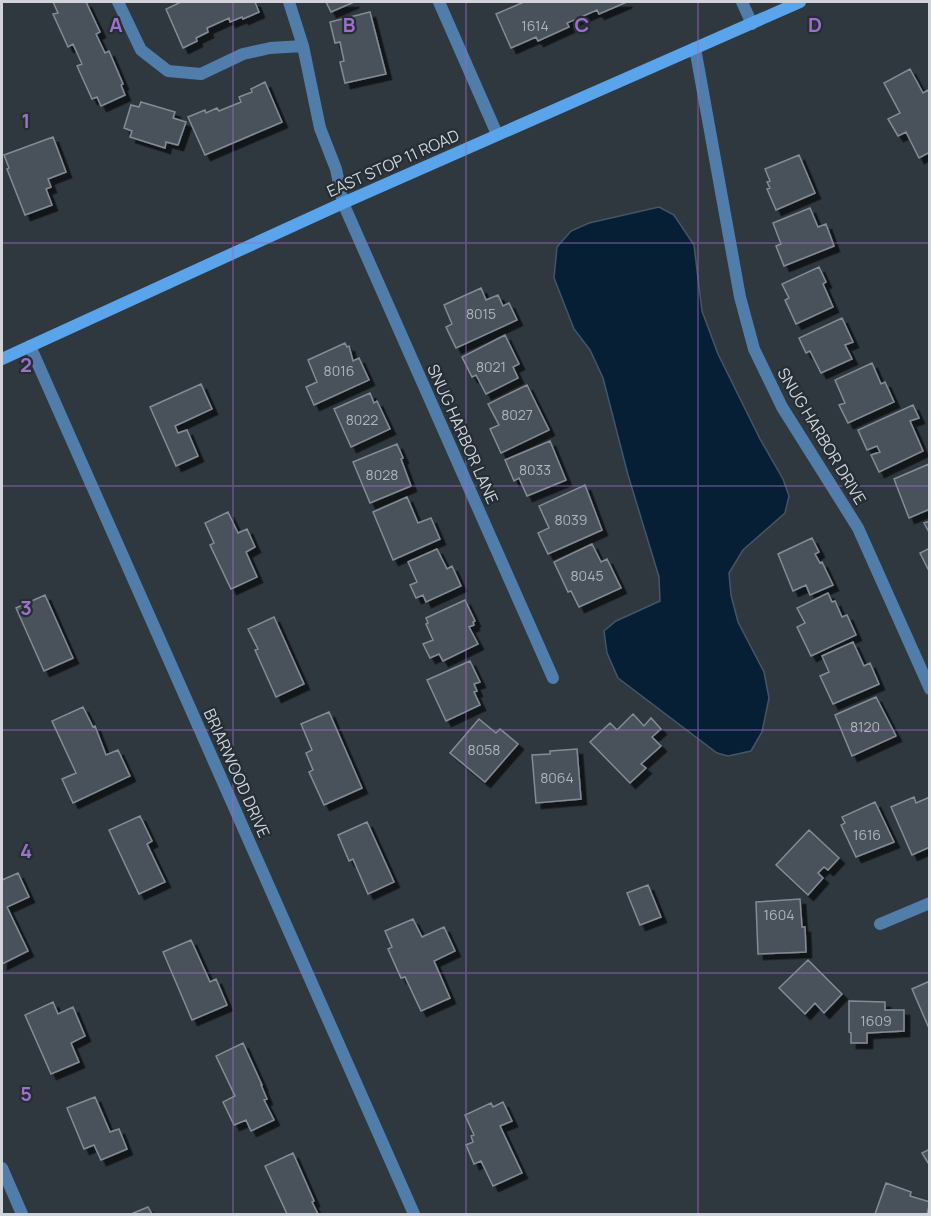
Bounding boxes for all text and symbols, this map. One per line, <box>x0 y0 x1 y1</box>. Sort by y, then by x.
text: A <box>109 11 123 38</box>
text: B <box>343 11 356 38</box>
text: C <box>575 11 589 38</box>
text: D <box>808 11 822 38</box>
house number: 1614 <box>521 16 549 35</box>
text: 1 <box>22 107 30 134</box>
street label: EAST STOP 11 ROAD <box>323 124 463 202</box>
house number: 8015 <box>466 304 496 323</box>
text: 2 <box>20 351 32 378</box>
house number: 8021 <box>476 357 506 376</box>
house number: 8016 <box>324 361 354 380</box>
street label: SNUG HARBOR LANE <box>422 361 504 507</box>
street label: SNUG HARBOR DRIVE <box>772 364 872 508</box>
house number: 8027 <box>501 405 533 424</box>
house number: 8022 <box>346 410 378 429</box>
house number: 8033 <box>519 460 551 479</box>
house number: 8028 <box>366 465 398 484</box>
house number: 8039 <box>554 510 588 529</box>
house number: 8045 <box>570 566 604 585</box>
text: 3 <box>20 594 32 621</box>
street label: BRIARWOOD DRIVE <box>199 705 275 841</box>
house number: 8120 <box>850 717 880 736</box>
house number: 8058 <box>468 740 500 759</box>
house number: 8064 <box>540 768 574 787</box>
house number: 1616 <box>853 825 881 844</box>
text: 4 <box>20 837 32 864</box>
house number: 1604 <box>764 905 794 924</box>
house number: 1609 <box>860 1011 892 1030</box>
text: 5 <box>20 1080 32 1107</box>

